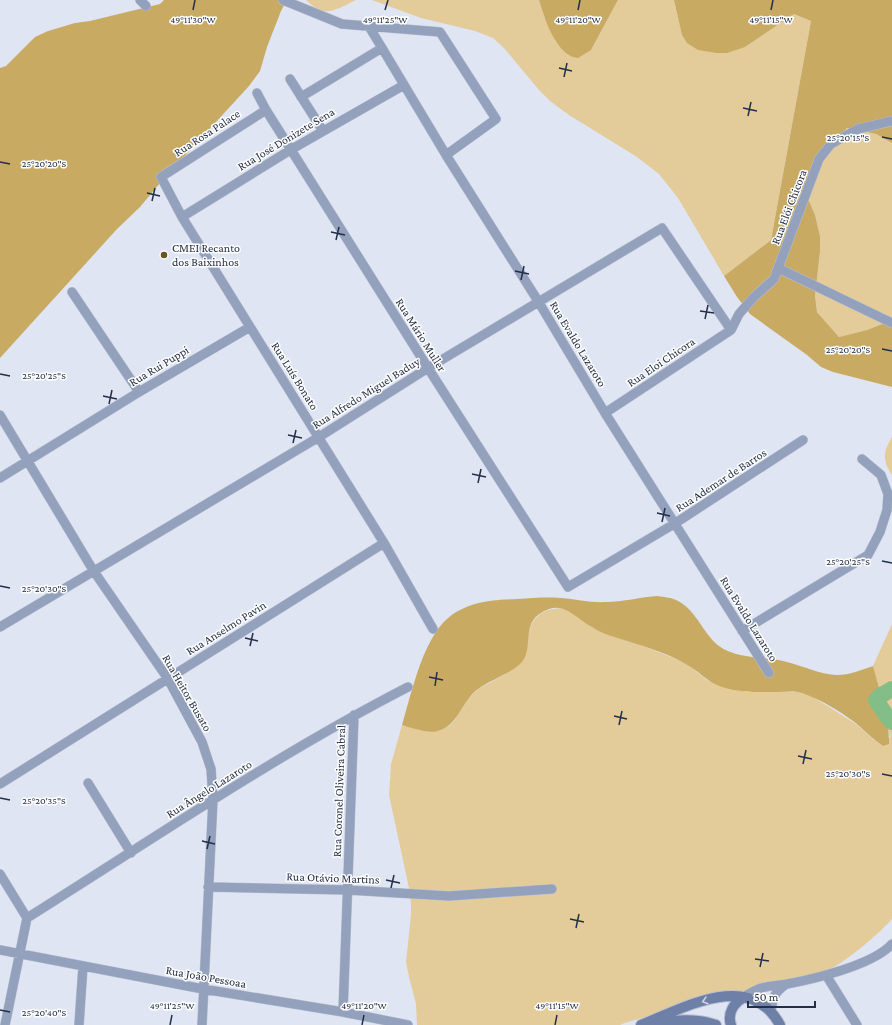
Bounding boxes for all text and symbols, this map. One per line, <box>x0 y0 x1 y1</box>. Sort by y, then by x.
text: 49°11'30"W <box>170 14 216 25</box>
text: 49°11'25"W <box>363 14 408 25</box>
text: 49°11'20"W <box>555 14 602 25</box>
text: 49°11'15"W <box>749 14 794 25</box>
street label: Rua José Donizete Sena <box>235 104 337 173</box>
street label: Rua Rosa Palace <box>171 106 243 160</box>
text: 25°20'15"S <box>827 132 870 143</box>
text: 25°20'20"S <box>22 158 67 169</box>
street label: Rua Elói Chicora <box>768 167 810 246</box>
place label: CMEI Recanto dos Baixinhos <box>172 241 240 269</box>
marker: CMEI Recanto dos Baixinhos <box>159 250 169 260</box>
street label: Rua Mário Muller <box>393 296 450 375</box>
street label: Rua Evaldo Lazaroto <box>547 299 609 389</box>
street label: Rua Eloi Chicora <box>624 334 698 390</box>
street label: Rua Luís Bonato <box>269 339 321 413</box>
street label: Rua Rui Puppi <box>127 343 191 389</box>
text: 25°20'20"S <box>826 344 871 355</box>
street label: Rua Alfredo Miguel Baduy <box>310 354 423 432</box>
text: 25°20'25"S <box>22 370 66 381</box>
street label: Rua Ademar de Barros <box>673 445 769 515</box>
text: 25°20'25"S <box>826 556 870 567</box>
street label: Rua Evaldo Lazaroto <box>717 574 781 664</box>
text: 25°20'30"S <box>22 583 66 594</box>
street label: Rua Anselmo Pavin <box>184 598 269 658</box>
street label: Rua Heitor Busato <box>159 652 215 734</box>
street label: Rua Coronel Oliveira Cabral <box>330 725 348 857</box>
street label: Rua Ângelo Lazaroto <box>164 757 254 821</box>
text: 25°20'30"S <box>826 768 870 779</box>
text: 25°20'35"S <box>22 795 66 806</box>
street label: Rua Otávio Martins <box>286 869 380 887</box>
street label: Rua João Pessoaa <box>165 963 248 991</box>
scale bar <box>748 983 815 1009</box>
text: 50 m <box>754 990 779 1004</box>
one-way arrow <box>702 996 709 1005</box>
text: 49°11'25"W <box>150 1000 195 1011</box>
text: 49°11'20"W <box>341 1000 388 1011</box>
text: 49°11'15"W <box>535 1000 580 1011</box>
text: 25°20'40"S <box>22 1007 67 1018</box>

